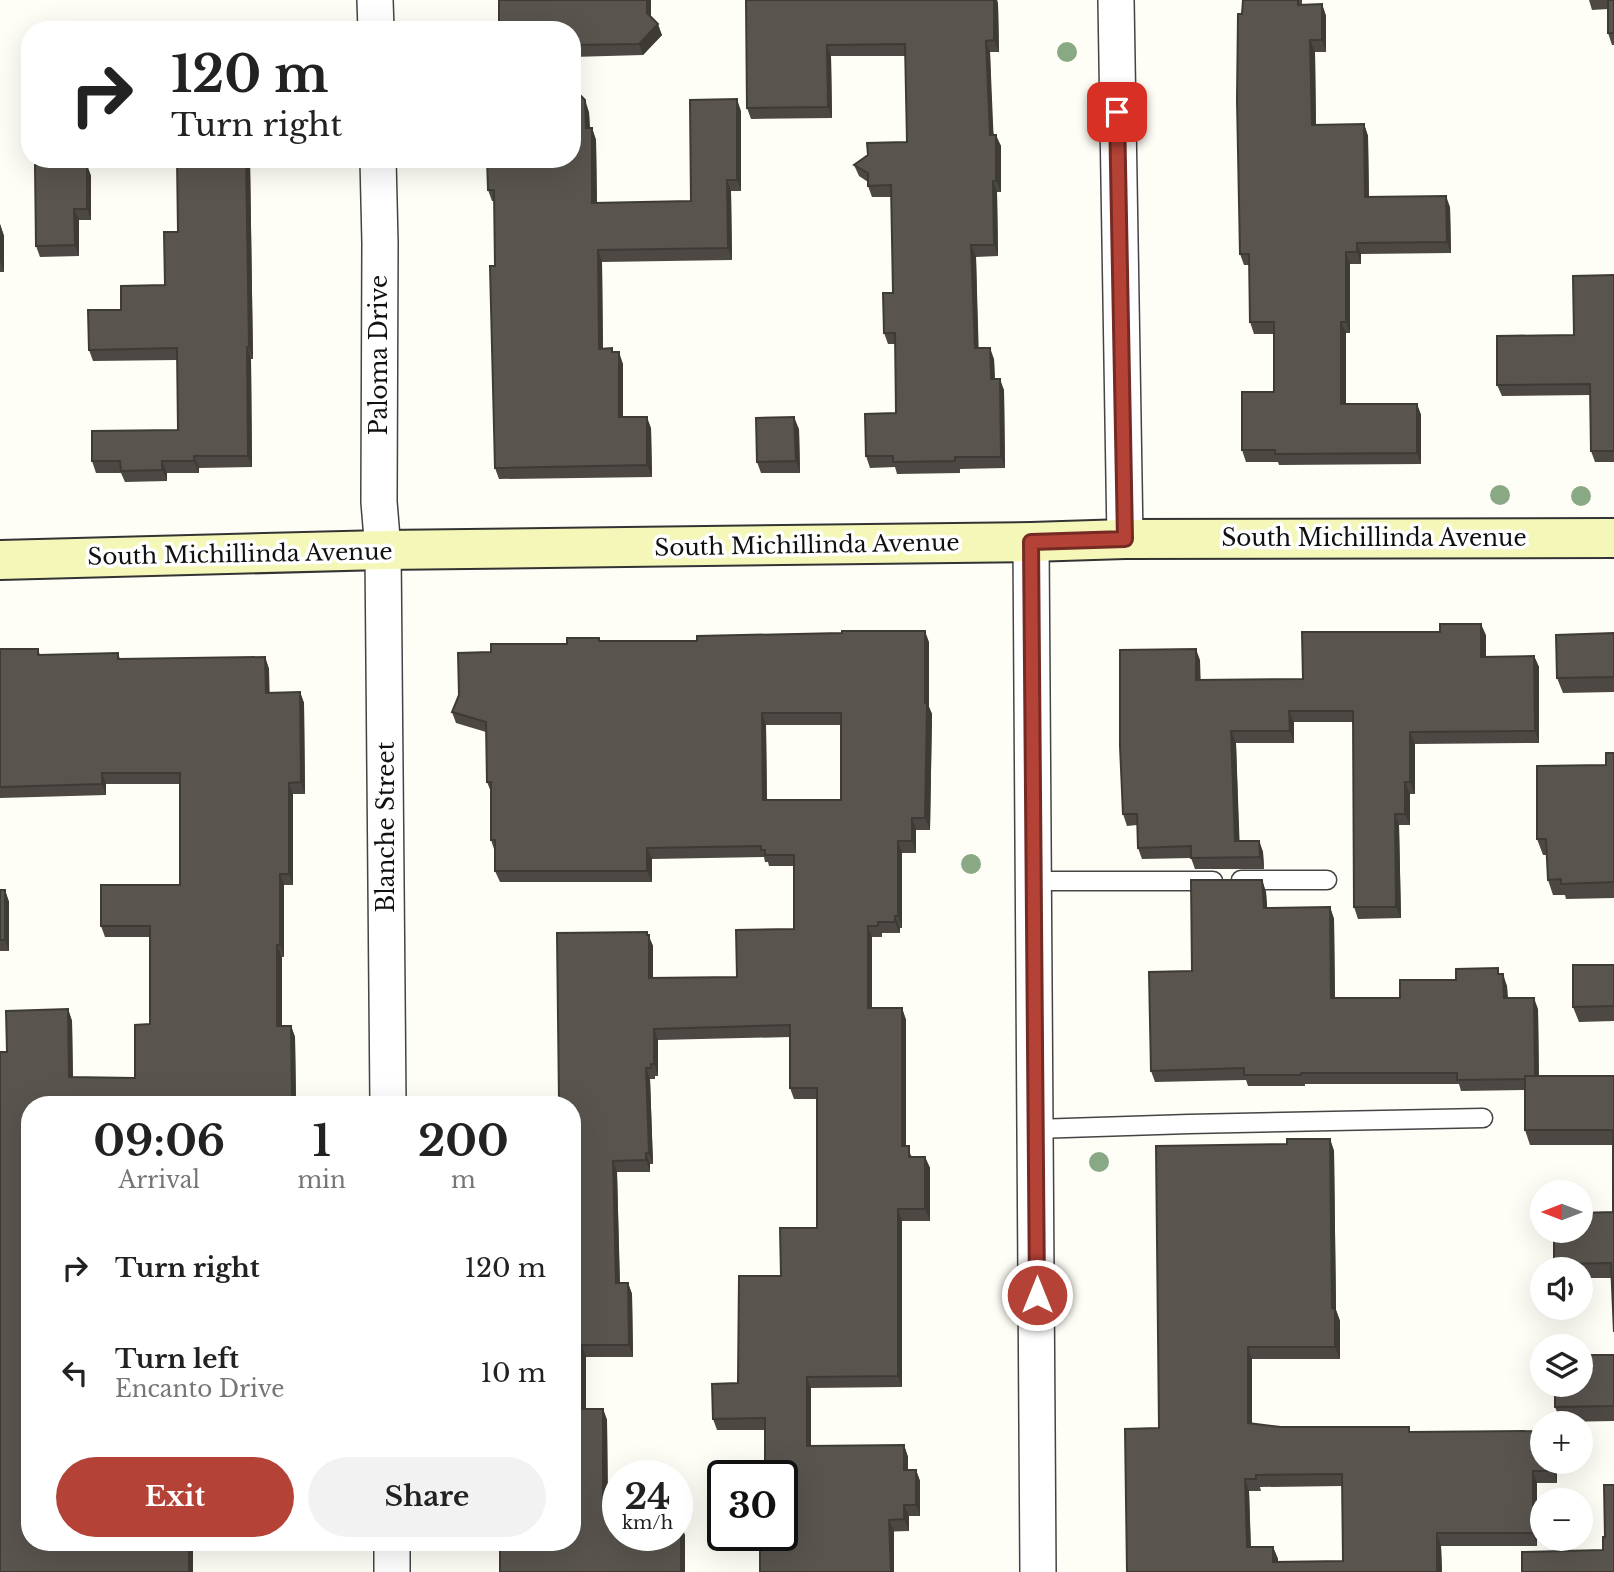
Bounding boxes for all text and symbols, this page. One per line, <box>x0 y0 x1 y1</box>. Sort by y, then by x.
text: 120 m <box>171 44 329 105</box>
icon: right <box>56 49 147 140</box>
pin <box>1087 82 1147 142</box>
icon: arrive <box>1098 93 1136 131</box>
text: Turn right <box>171 105 342 145</box>
street label: Paloma Drive <box>365 275 393 435</box>
street label: South Michillinda Avenue <box>1221 524 1527 552</box>
street label: South Michillinda Avenue <box>654 528 960 562</box>
street label: South Michillinda Avenue <box>87 537 393 571</box>
street label: Blanche Street <box>372 741 400 912</box>
text: 09:06 <box>93 1115 225 1167</box>
text: 1 <box>312 1115 331 1167</box>
text: 200 <box>418 1115 509 1167</box>
text: Arrival <box>118 1166 200 1194</box>
text: min <box>297 1166 346 1194</box>
text: m <box>451 1166 476 1194</box>
north arrow <box>1530 1180 1592 1242</box>
map controls <box>1530 1180 1593 1551</box>
icon: right <box>56 1249 94 1287</box>
text: Turn right <box>115 1252 260 1284</box>
text: 120 m <box>464 1252 546 1284</box>
button: sound <box>1530 1257 1593 1320</box>
position arrow <box>1000 1258 1074 1332</box>
button: layers <box>1530 1334 1593 1397</box>
text: Turn left <box>115 1343 239 1375</box>
icon: left <box>56 1354 94 1392</box>
text: 10 m <box>480 1357 546 1389</box>
text: Encanto Drive <box>115 1375 285 1403</box>
button: + <box>1530 1411 1593 1474</box>
button: Exit <box>56 1457 294 1537</box>
button: Share <box>308 1457 546 1537</box>
speed limit sign: 30 <box>707 1460 798 1551</box>
text: 24 <box>624 1475 671 1518</box>
button: − <box>1530 1488 1593 1551</box>
text: km/h <box>622 1512 673 1534</box>

